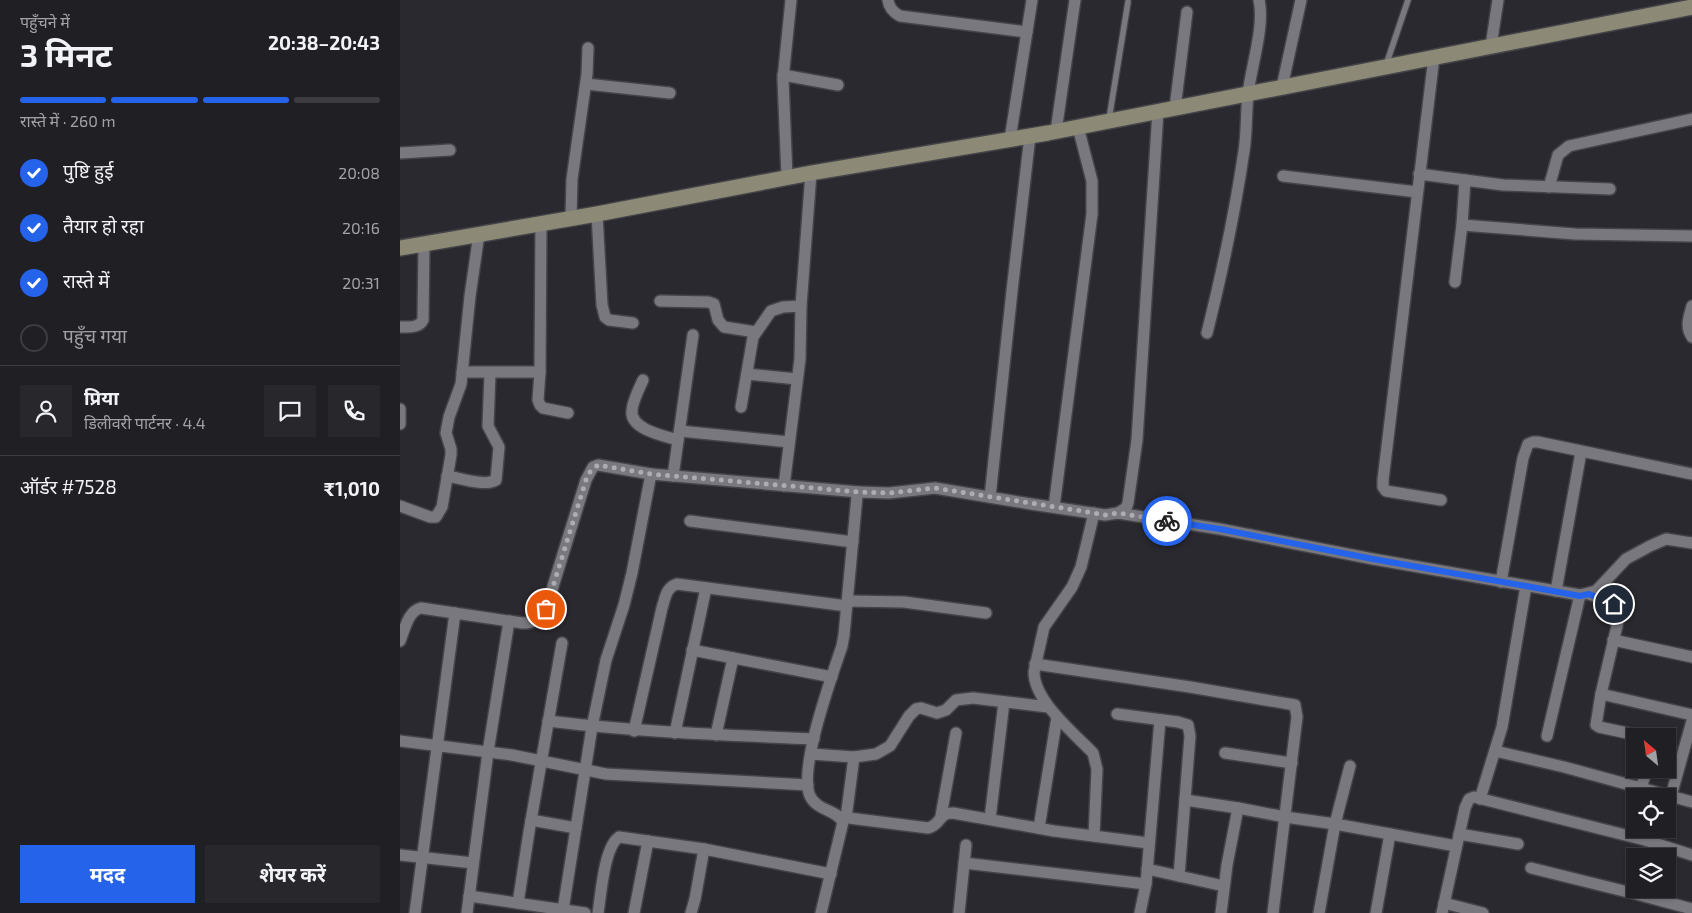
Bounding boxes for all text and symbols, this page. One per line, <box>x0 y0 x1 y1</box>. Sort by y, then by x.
text: पहुँचने में <box>20 12 70 31</box>
text: 20:38–20:43 <box>268 31 380 54</box>
text: 3 मिनट <box>20 35 112 73</box>
text: रास्ते में · 260 m <box>20 111 115 130</box>
icon: check <box>20 159 48 187</box>
text: पुष्टि हुई <box>63 159 113 182</box>
text: 20:08 <box>338 163 380 182</box>
icon: check <box>20 214 48 242</box>
text: तैयार हो रहा <box>63 214 144 237</box>
text: 20:16 <box>342 218 380 237</box>
icon: check <box>20 269 48 297</box>
text: रास्ते में <box>63 269 110 292</box>
text: 20:31 <box>342 273 380 292</box>
text: पहुँच गया <box>63 324 127 347</box>
button: person <box>20 385 72 437</box>
button: chat <box>264 385 316 437</box>
button: phone <box>328 385 380 437</box>
text: प्रिया <box>84 386 119 409</box>
text: डिलीवरी पार्टनर · 4.4 <box>84 413 206 432</box>
text: ऑर्डर #7528 <box>20 475 117 498</box>
text: ₹1,010 <box>324 477 380 500</box>
courier <box>1142 496 1192 546</box>
icon: bike <box>1153 507 1181 535</box>
pin <box>1593 583 1635 625</box>
pin <box>525 588 567 630</box>
icon: home <box>1600 590 1628 618</box>
icon: bag <box>532 595 560 623</box>
north arrow <box>1626 728 1676 778</box>
map controls <box>1626 728 1676 898</box>
button: locate <box>1626 788 1676 838</box>
button: मदद <box>20 845 195 903</box>
button: शेयर करें <box>205 845 380 903</box>
button: layers <box>1626 848 1676 898</box>

